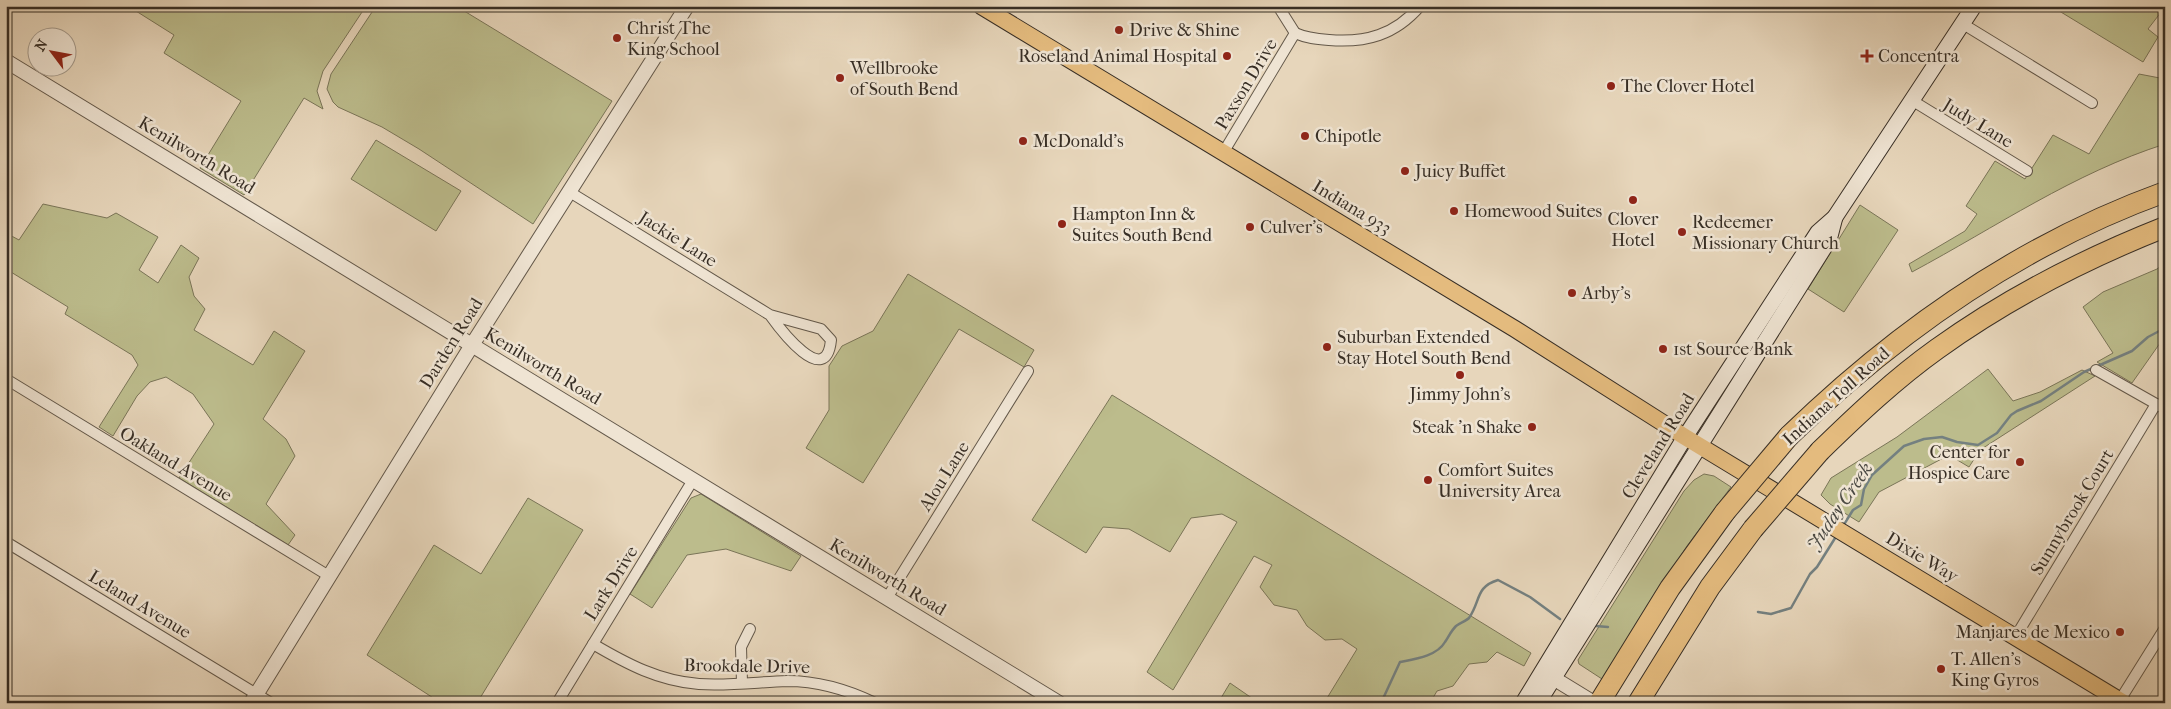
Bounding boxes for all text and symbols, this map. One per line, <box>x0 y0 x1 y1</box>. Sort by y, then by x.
place label: Christ The King School <box>627 18 720 60</box>
place label: Drive & Shine <box>1129 20 1240 41</box>
marker: Drive & Shine <box>1113 24 1125 36</box>
north arrow <box>28 28 78 78</box>
marker: Christ The King School <box>611 32 623 44</box>
street label: Paxson Drive <box>1211 35 1282 134</box>
text: N <box>31 36 52 54</box>
place label: Roseland Animal Hospital <box>1018 46 1217 67</box>
place label: Concentra <box>1878 46 1960 67</box>
marker: Concentra <box>1860 49 1874 63</box>
marker: Roseland Animal Hospital <box>1221 50 1233 62</box>
place label: Wellbrooke of South Bend <box>849 58 959 100</box>
marker: Wellbrooke of South Bend <box>834 72 846 84</box>
place label: The Clover Hotel <box>1621 76 1754 97</box>
marker: The Clover Hotel <box>1605 80 1617 92</box>
street label: Judy Lane <box>1937 93 2017 153</box>
street label: Kenilworth Road <box>135 112 259 199</box>
place label: Chipotle <box>1315 126 1382 147</box>
marker: Chipotle <box>1299 130 1311 142</box>
place label: McDonald's <box>1033 131 1124 152</box>
marker: McDonald's <box>1017 135 1029 147</box>
place label: Juicy Buffet <box>1413 161 1507 182</box>
marker: Juicy Buffet <box>1399 165 1411 177</box>
street label: Indiana 933 <box>1309 176 1395 239</box>
marker: Clover Hotel <box>1627 194 1639 206</box>
place label: Homewood Suites <box>1464 201 1603 222</box>
place label: Hampton Inn & Suites South Bend <box>1072 204 1212 246</box>
marker: Homewood Suites <box>1448 205 1460 217</box>
street label: Jackie Lane <box>633 206 721 272</box>
place label: Clover Hotel <box>1608 209 1659 251</box>
place label: Redeemer Missionary Church <box>1692 212 1839 254</box>
place label: Culver's <box>1260 217 1323 238</box>
marker: Hampton Inn & Suites South Bend <box>1056 218 1068 230</box>
marker: Culver's <box>1244 221 1256 233</box>
marker: Redeemer Missionary Church <box>1676 226 1688 238</box>
place label: Arby's <box>1581 283 1631 304</box>
marker: Arby's <box>1566 287 1578 299</box>
street label: Darden Road <box>415 294 488 392</box>
street label: Kenilworth Road <box>481 323 605 410</box>
place label: Suburban Extended Stay Hotel South Bend <box>1337 327 1511 369</box>
place label: 1st Source Bank <box>1673 339 1794 360</box>
marker: Suburban Extended Stay Hotel South Bend <box>1321 341 1333 353</box>
marker: 1st Source Bank <box>1657 343 1669 355</box>
street label: Indiana Toll Road <box>1778 343 1894 450</box>
marker: Jimmy John's <box>1454 369 1466 381</box>
place label: Jimmy John's <box>1408 384 1511 405</box>
street label: Cleveland Road <box>1618 389 1699 503</box>
place label: Steak 'n Shake <box>1412 417 1522 438</box>
marker: Steak 'n Shake <box>1526 421 1538 433</box>
street label: Oakland Avenue <box>116 423 236 506</box>
street label: Alou Lane <box>914 438 974 516</box>
place label: Center for Hospice Care <box>1908 442 2010 484</box>
street label: Sunnybrook Court <box>2027 445 2119 579</box>
marker: Center for Hospice Care <box>2014 456 2026 468</box>
water label: Juday Creek <box>1802 458 1877 555</box>
place label: Comfort Suites University Area <box>1438 460 1562 502</box>
marker: Comfort Suites University Area <box>1422 474 1434 486</box>
street label: Dixie Way <box>1882 528 1963 588</box>
street label: Kenilworth Road <box>826 534 950 621</box>
street label: Lark Drive <box>580 542 643 624</box>
street label: Leland Avenue <box>85 566 195 643</box>
place label: Manjares de Mexico <box>1956 622 2110 643</box>
marker: Manjares de Mexico <box>2114 626 2126 638</box>
place label: T. Allen's King Gyros <box>1951 649 2039 691</box>
street label: Brookdale Drive <box>684 655 810 678</box>
marker: T. Allen's King Gyros <box>1935 663 1947 675</box>

